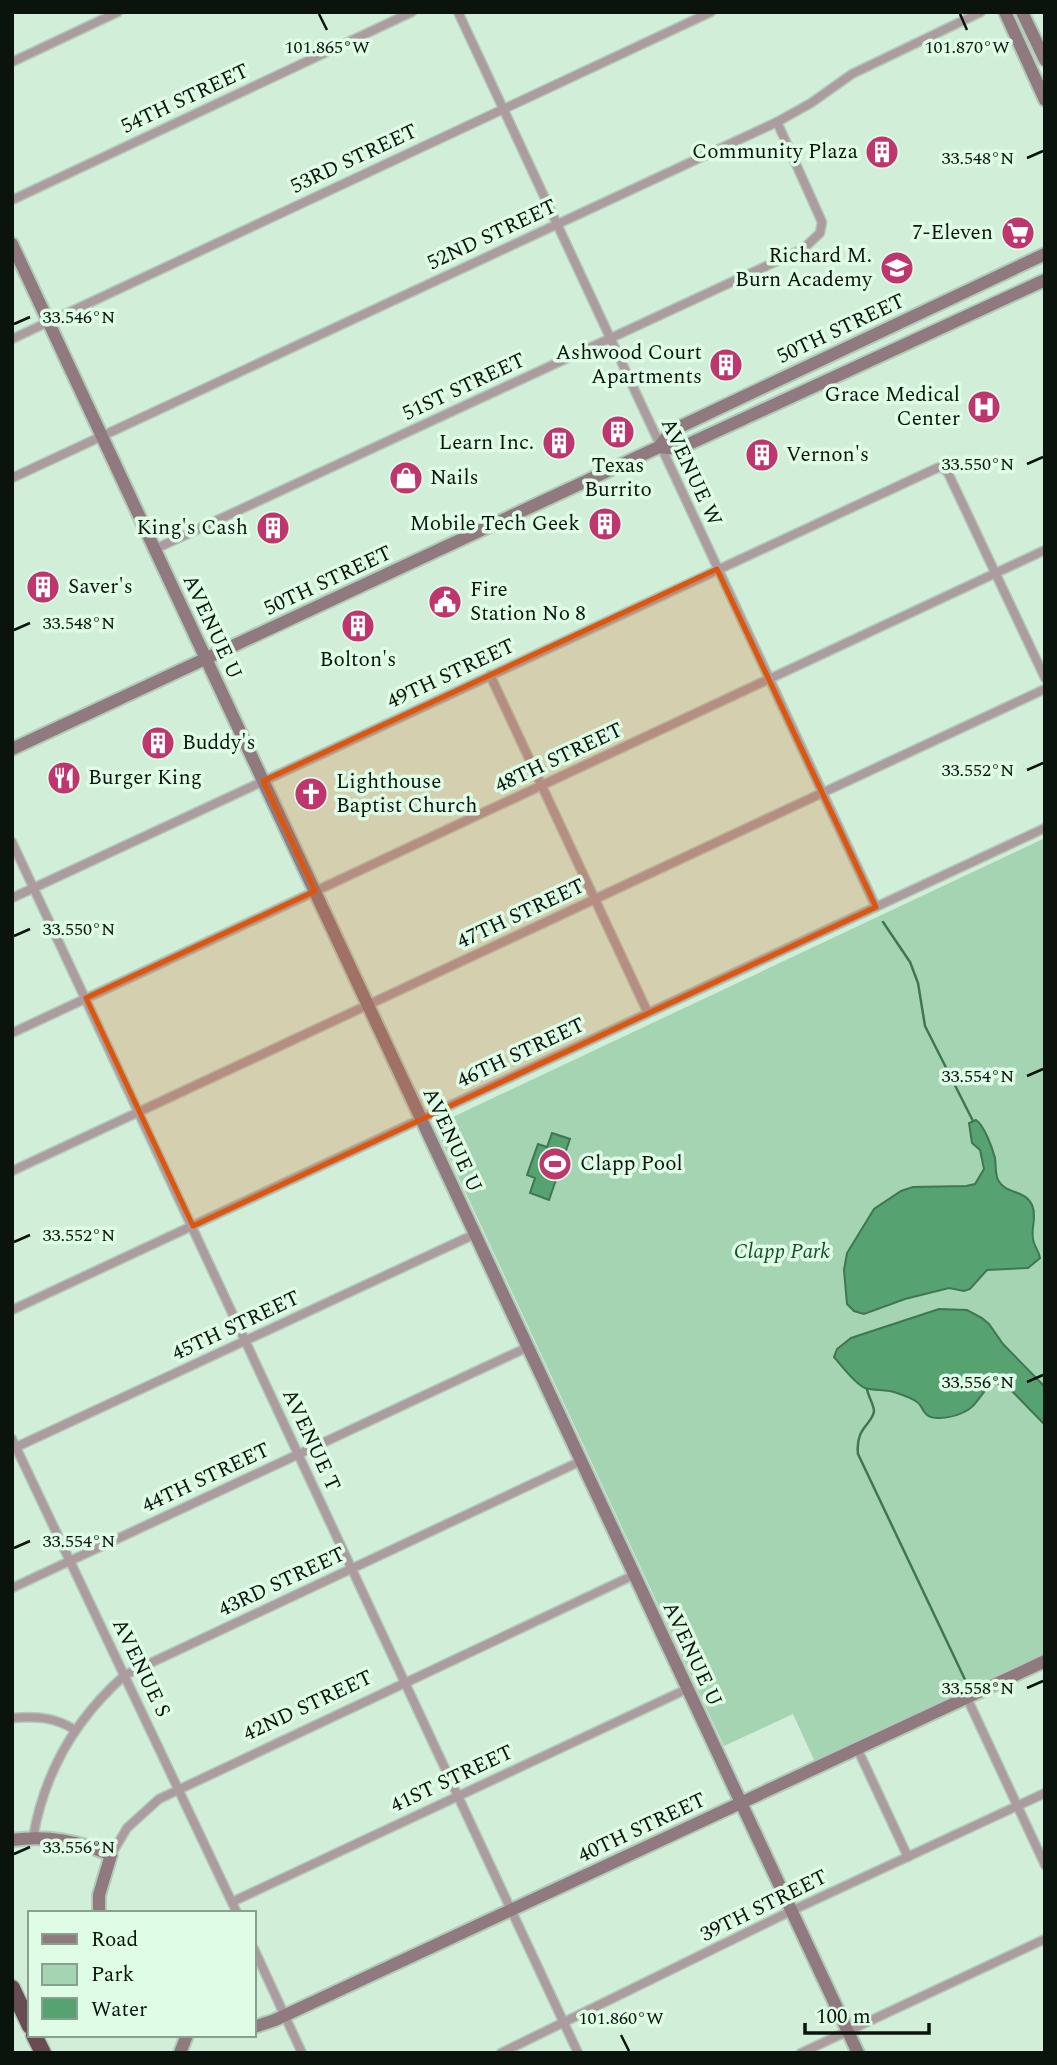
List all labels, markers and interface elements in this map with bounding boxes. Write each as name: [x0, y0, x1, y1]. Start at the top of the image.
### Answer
text: 101.865°W: [284, 34, 370, 61]
text: 101.870°W: [924, 34, 1010, 61]
street label: 54TH STREET: [116, 55, 254, 143]
street label: 53RD STREET: [285, 116, 423, 202]
building icon: Community Plaza: [863, 133, 901, 171]
place label: Community Plaza: [692, 136, 859, 168]
text: 33.548°N: [942, 145, 1014, 172]
street label: 52ND STREET: [422, 191, 562, 279]
supermarket icon: 7-Eleven: [999, 214, 1037, 252]
place label: 7-Eleven: [912, 217, 993, 249]
place label: Richard M. Burn Academy: [735, 240, 873, 296]
school or university icon: Richard M. Burn Academy: [878, 249, 916, 287]
street label: 50TH STREET: [772, 285, 910, 373]
text: 33.546°N: [43, 304, 115, 331]
place label: Ashwood Court Apartments: [556, 337, 702, 393]
street label: 51ST STREET: [397, 345, 531, 429]
building icon: Ashwood Court Apartments: [707, 346, 745, 384]
place label: Grace Medical Center: [825, 379, 960, 435]
hospital icon: Grace Medical Center: [965, 388, 1003, 426]
building icon: Texas Burrito: [599, 413, 637, 451]
street label: AVENUE W: [652, 413, 730, 532]
building icon: Learn Inc.: [540, 424, 578, 462]
place label: Learn Inc.: [439, 427, 534, 459]
building icon: Vernon's: [743, 436, 781, 474]
place label: Vernon's: [786, 439, 869, 471]
place label: Texas Burrito: [584, 450, 652, 506]
text: 33.550°N: [942, 451, 1014, 478]
shop icon: Nails: [387, 459, 425, 497]
place label: Nails: [430, 462, 479, 494]
building icon: Mobile Tech Geek: [586, 505, 624, 543]
place label: Mobile Tech Geek: [410, 508, 580, 540]
building icon: King's Cash: [254, 509, 292, 547]
place label: King's Cash: [137, 512, 248, 544]
street label: 50TH STREET: [259, 537, 397, 625]
building icon: Saver's: [24, 568, 62, 606]
street label: AVENUE U: [174, 569, 250, 685]
place label: Saver's: [68, 571, 133, 603]
place label: Fire Station No 8: [470, 574, 586, 630]
public building icon: Fire Station No 8: [426, 583, 464, 621]
building icon: Bolton's: [339, 607, 377, 645]
text: 33.548°N: [43, 610, 115, 637]
street label: 49TH STREET: [382, 630, 520, 718]
place label: Bolton's: [320, 644, 396, 676]
street label: 48TH STREET: [490, 714, 628, 802]
building icon: Buddy's: [139, 724, 177, 762]
place label: Buddy's: [182, 727, 255, 759]
text: 33.552°N: [942, 757, 1014, 784]
restaurant icon: Burger King: [45, 759, 83, 797]
place label: Burger King: [88, 762, 202, 794]
place label: Lighthouse Baptist Church: [336, 766, 477, 822]
church icon: Lighthouse Baptist Church: [292, 775, 330, 813]
street label: 47TH STREET: [452, 870, 590, 958]
text: 33.550°N: [43, 916, 115, 943]
street label: 46TH STREET: [452, 1009, 590, 1097]
text: 33.554°N: [942, 1063, 1014, 1090]
street label: AVENUE U: [414, 1082, 490, 1198]
sports icon: Clapp Pool: [536, 1145, 574, 1183]
place label: Clapp Pool: [580, 1148, 683, 1180]
text: 33.552°N: [43, 1222, 115, 1249]
park label: Clapp Park: [734, 1236, 830, 1268]
street label: 45TH STREET: [167, 1282, 305, 1370]
text: 33.556°N: [942, 1369, 1014, 1396]
street label: AVENUE T: [273, 1384, 349, 1496]
street label: 44TH STREET: [137, 1434, 275, 1522]
text: 33.554°N: [43, 1528, 115, 1555]
street label: 43RD STREET: [213, 1539, 351, 1625]
street label: AVENUE U: [654, 1596, 730, 1712]
street label: AVENUE S: [103, 1613, 179, 1723]
street label: 42ND STREET: [238, 1662, 378, 1750]
text: 33.558°N: [942, 1675, 1014, 1702]
street label: 41ST STREET: [385, 1737, 519, 1821]
street label: 40TH STREET: [573, 1784, 711, 1872]
text: 33.556°N: [43, 1834, 115, 1861]
street label: 39TH STREET: [695, 1861, 833, 1951]
legend: [28, 1911, 256, 2037]
text: Road: [91, 1924, 138, 1956]
text: Park: [91, 1959, 135, 1991]
scale bar: [805, 1992, 929, 2036]
text: Water: [91, 1994, 147, 2026]
text: 100 m: [816, 2001, 871, 2033]
text: 101.860°W: [578, 2005, 664, 2032]

